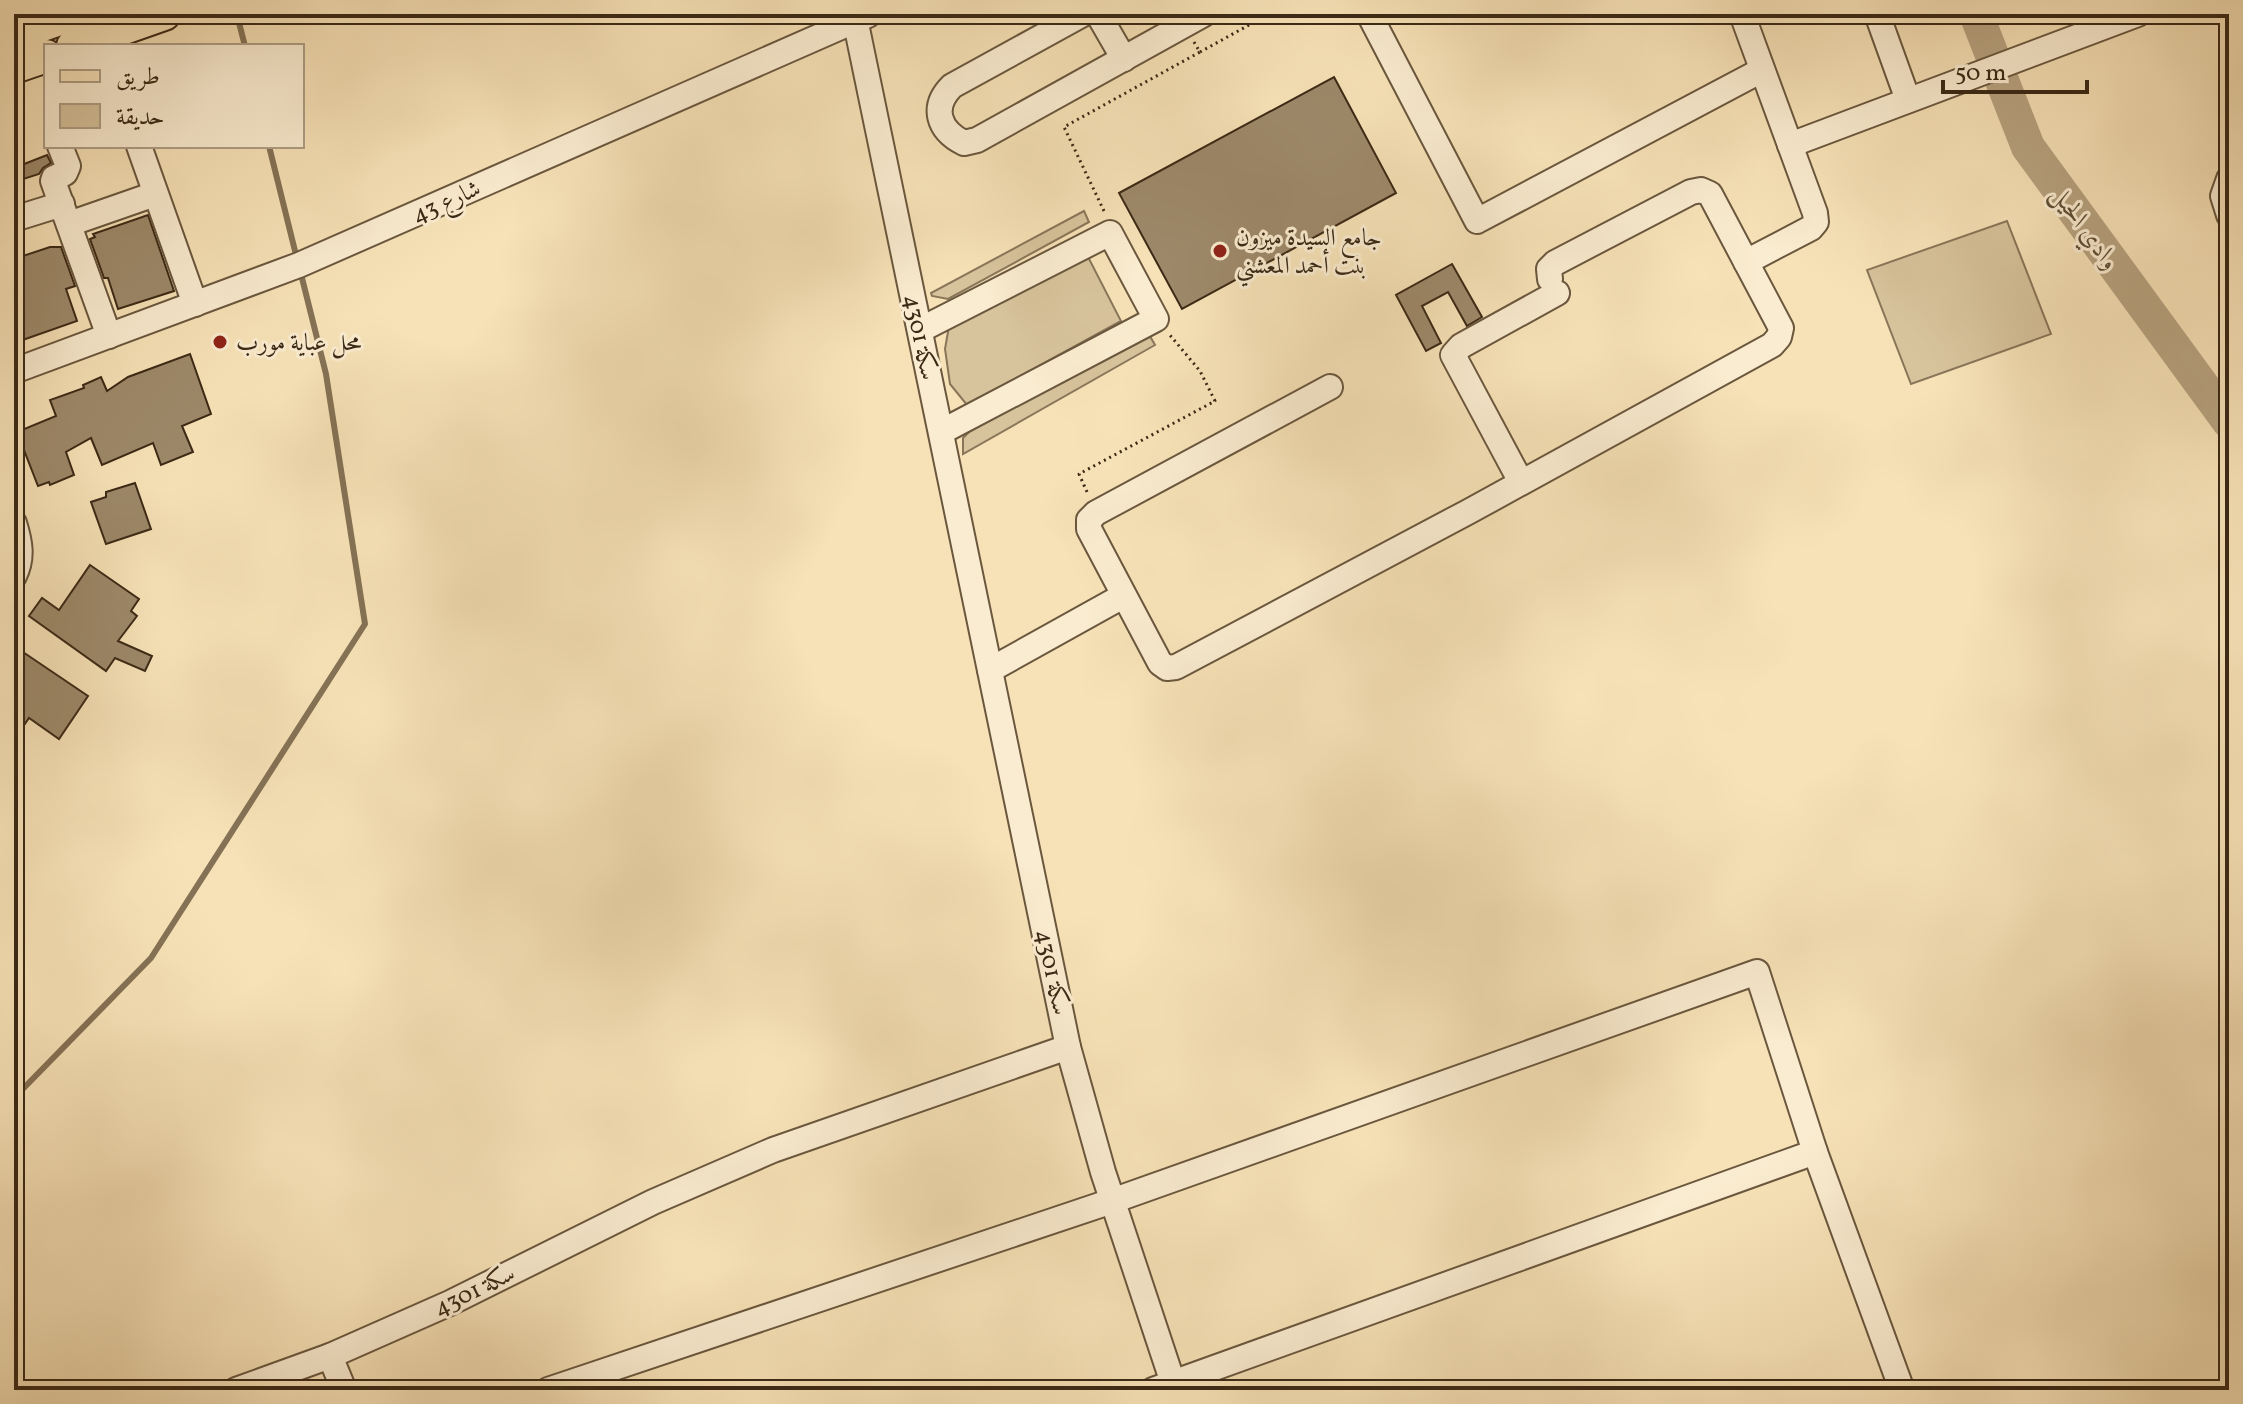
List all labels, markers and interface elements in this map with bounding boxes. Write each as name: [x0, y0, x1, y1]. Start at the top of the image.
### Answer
legend: [44, 44, 304, 148]
scale bar: [1943, 44, 2087, 94]
text: 50 m: [1955, 57, 2007, 91]
text: طريق: [116, 61, 160, 95]
text: حديقة: [116, 101, 165, 135]
street label: شارع 43: [407, 173, 487, 234]
water label: وادي الحيل: [2040, 178, 2128, 279]
place label: جامع السيدة ميزون بنت أحمد المعشني: [1236, 222, 1382, 287]
marker: جامع السيدة ميزون بنت أحمد المعشني: [1211, 242, 1229, 260]
street label: سكة 4301: [893, 292, 945, 383]
place label: محل عباية مورب: [236, 327, 362, 361]
marker: محل عباية مورب: [211, 333, 229, 351]
street label: سكة 4301: [1025, 927, 1077, 1018]
street label: سكة 4301: [429, 1258, 521, 1326]

